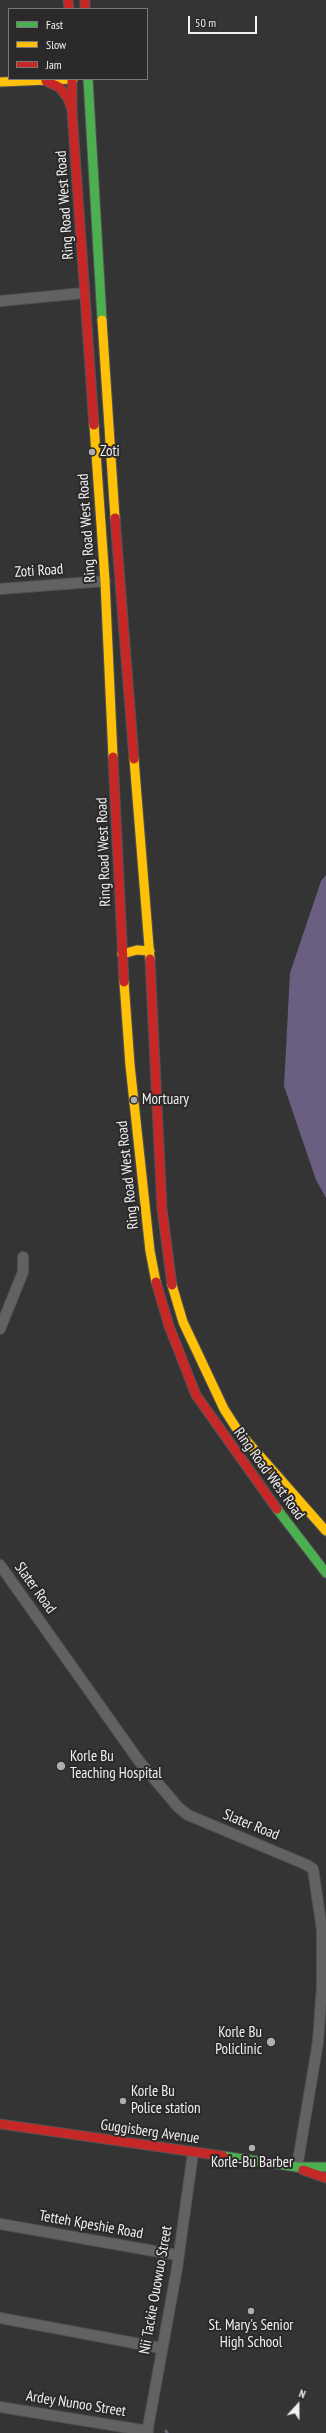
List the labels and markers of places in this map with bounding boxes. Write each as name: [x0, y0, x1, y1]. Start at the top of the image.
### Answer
place label: Zoti: [100, 443, 120, 461]
marker: Zoti: [87, 447, 97, 457]
place label: Mortuary: [142, 1091, 189, 1109]
marker: Mortuary: [129, 1095, 139, 1105]
place label: Korle Bu Teaching Hospital: [70, 1748, 162, 1783]
marker: Korle Bu Teaching Hospital: [55, 1760, 67, 1772]
place label: Korle Bu Policlinic: [215, 2024, 262, 2059]
marker: Korle Bu Policlinic: [265, 2036, 277, 2048]
place label: Korle Bu Police station: [131, 2083, 201, 2118]
marker: Korle Bu Police station: [118, 2096, 128, 2106]
marker: Korle-Bu Barber: [247, 2143, 257, 2153]
place label: Korle-Bu Barber: [211, 2154, 293, 2172]
marker: St. Mary's Senior High School: [246, 2306, 256, 2316]
place label: St. Mary's Senior High School: [209, 2317, 293, 2352]

